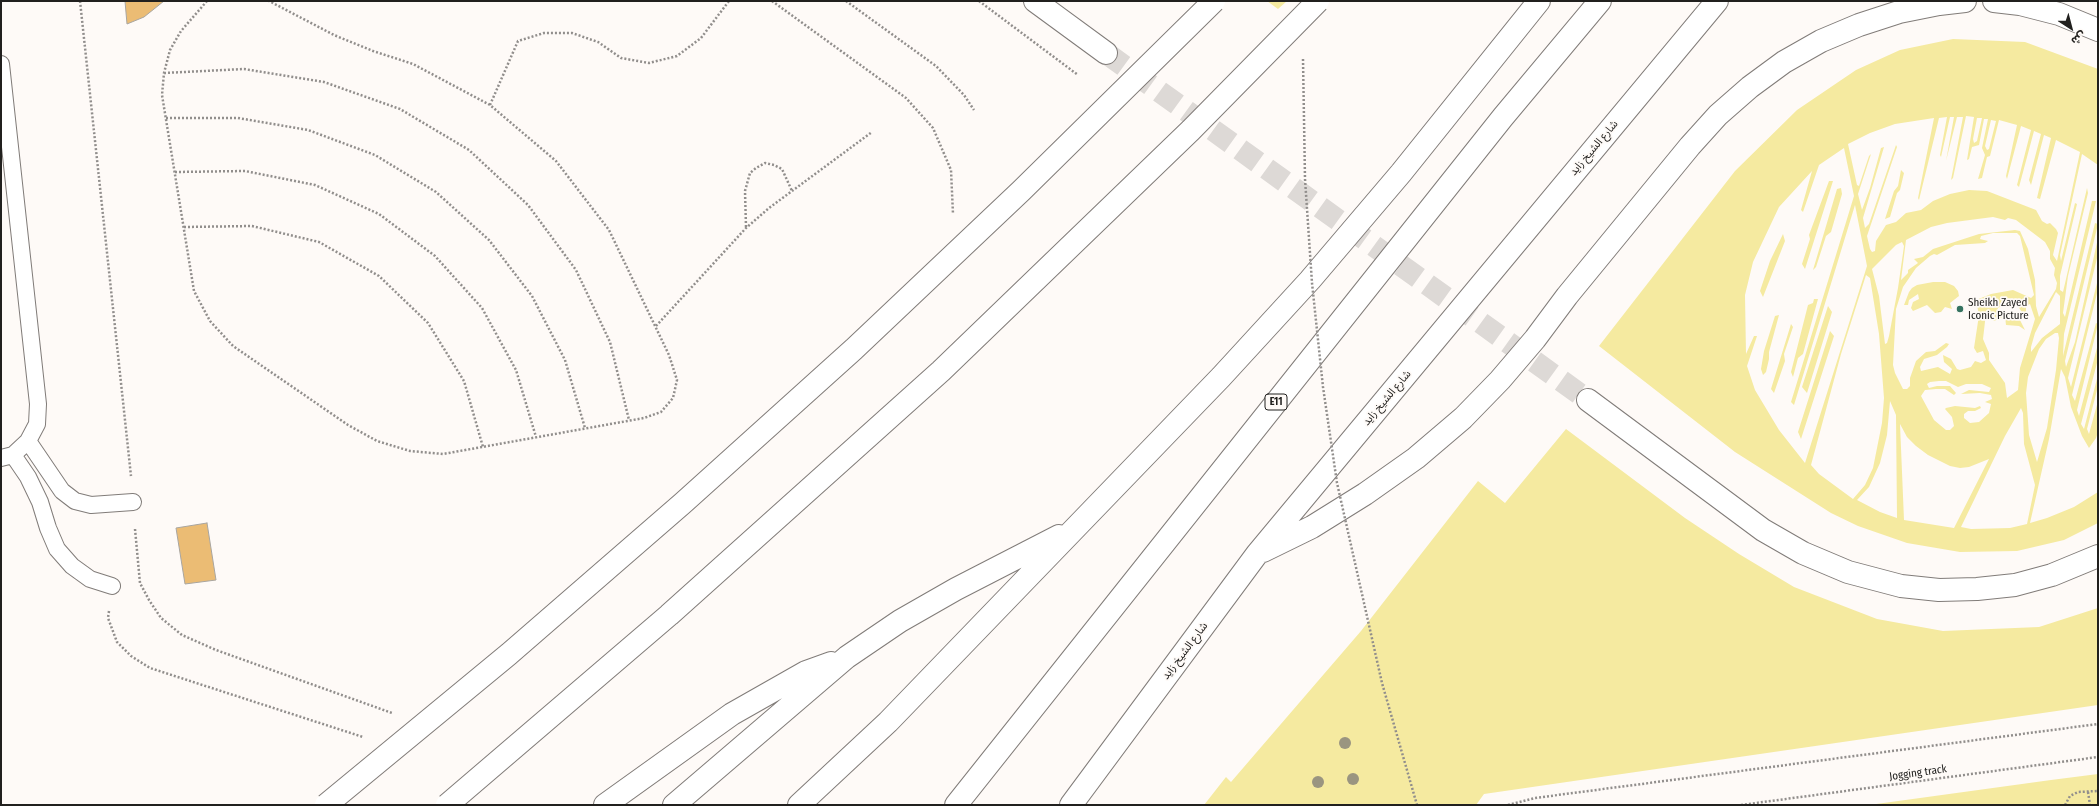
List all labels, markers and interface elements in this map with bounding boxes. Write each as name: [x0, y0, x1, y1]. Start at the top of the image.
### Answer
north arrow: [2051, 8, 2091, 48]
text: ش: [2068, 28, 2088, 48]
street label: شارع الشيخ زايد: [1567, 118, 1621, 178]
place label: Sheikh Zayed Iconic Picture: [1968, 296, 2029, 322]
marker: Sheikh Zayed Iconic Picture: [1955, 304, 1965, 314]
street label: شارع الشيخ زايد: [1360, 368, 1414, 428]
road number: E11: [1265, 394, 1287, 410]
street label: شارع الشيخ زايد: [1159, 620, 1211, 682]
street label: Jogging track: [1888, 762, 1948, 784]

